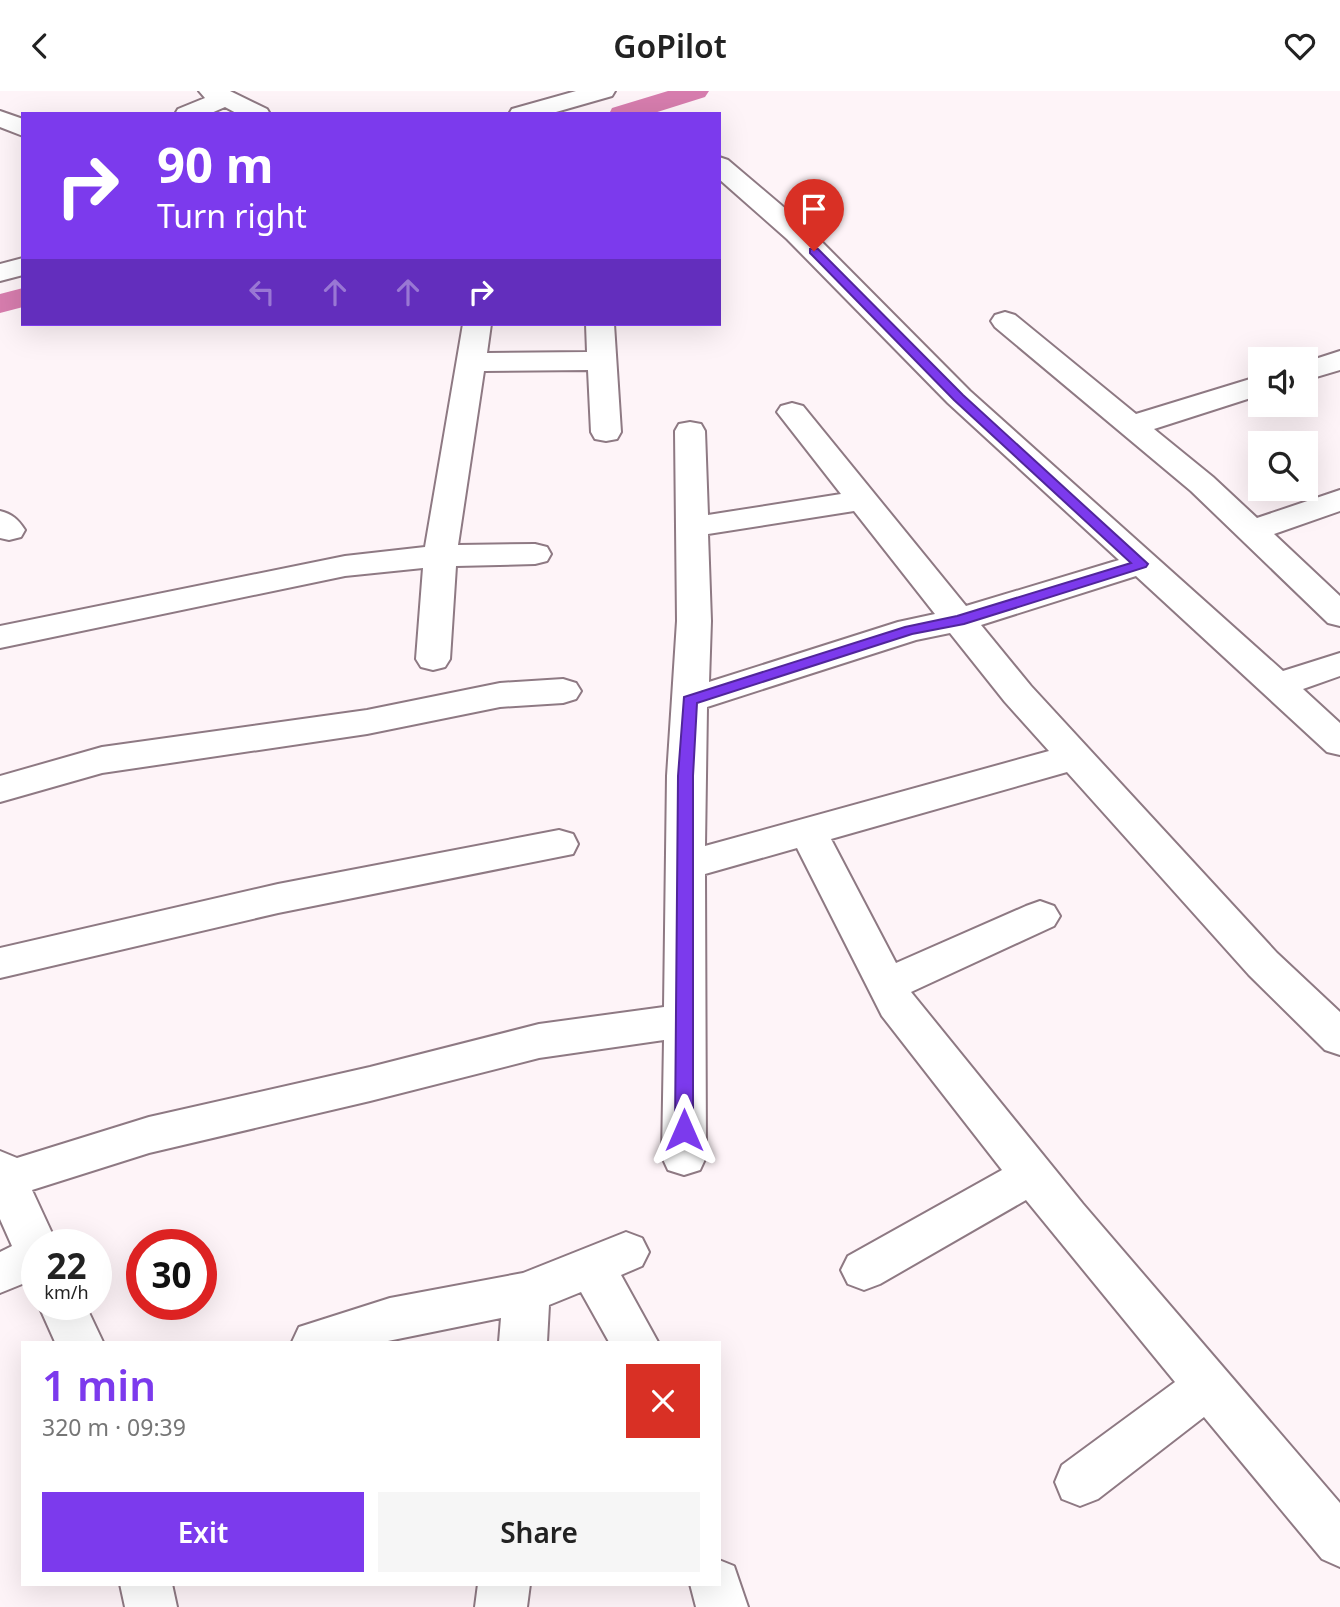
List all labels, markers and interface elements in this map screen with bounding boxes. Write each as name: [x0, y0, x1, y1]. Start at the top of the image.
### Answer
text: GoPilot: [613, 24, 727, 67]
icon: back: [21, 27, 59, 65]
icon: heart: [1281, 27, 1319, 65]
text: 90 m: [157, 131, 274, 197]
icon: right: [42, 140, 133, 231]
pin: [784, 179, 844, 251]
icon: arrive: [795, 190, 833, 228]
text: Turn right: [157, 194, 307, 237]
icon: left: [243, 273, 281, 311]
icon: ahead: [316, 273, 354, 311]
icon: ahead: [389, 273, 427, 311]
icon: right: [462, 273, 500, 311]
map controls: [1248, 347, 1318, 501]
button: sound: [1248, 347, 1318, 417]
button: search: [1248, 431, 1318, 501]
position arrow: [647, 1093, 721, 1167]
speed limit sign: 30: [126, 1229, 217, 1320]
text: 22: [46, 1242, 87, 1289]
text: km/h: [44, 1280, 89, 1304]
text: 1 min: [42, 1356, 156, 1413]
button: close: [626, 1364, 700, 1438]
text: 320 m · 09:39: [42, 1411, 186, 1443]
button: Exit: [42, 1492, 364, 1572]
button: Share: [378, 1492, 700, 1572]

